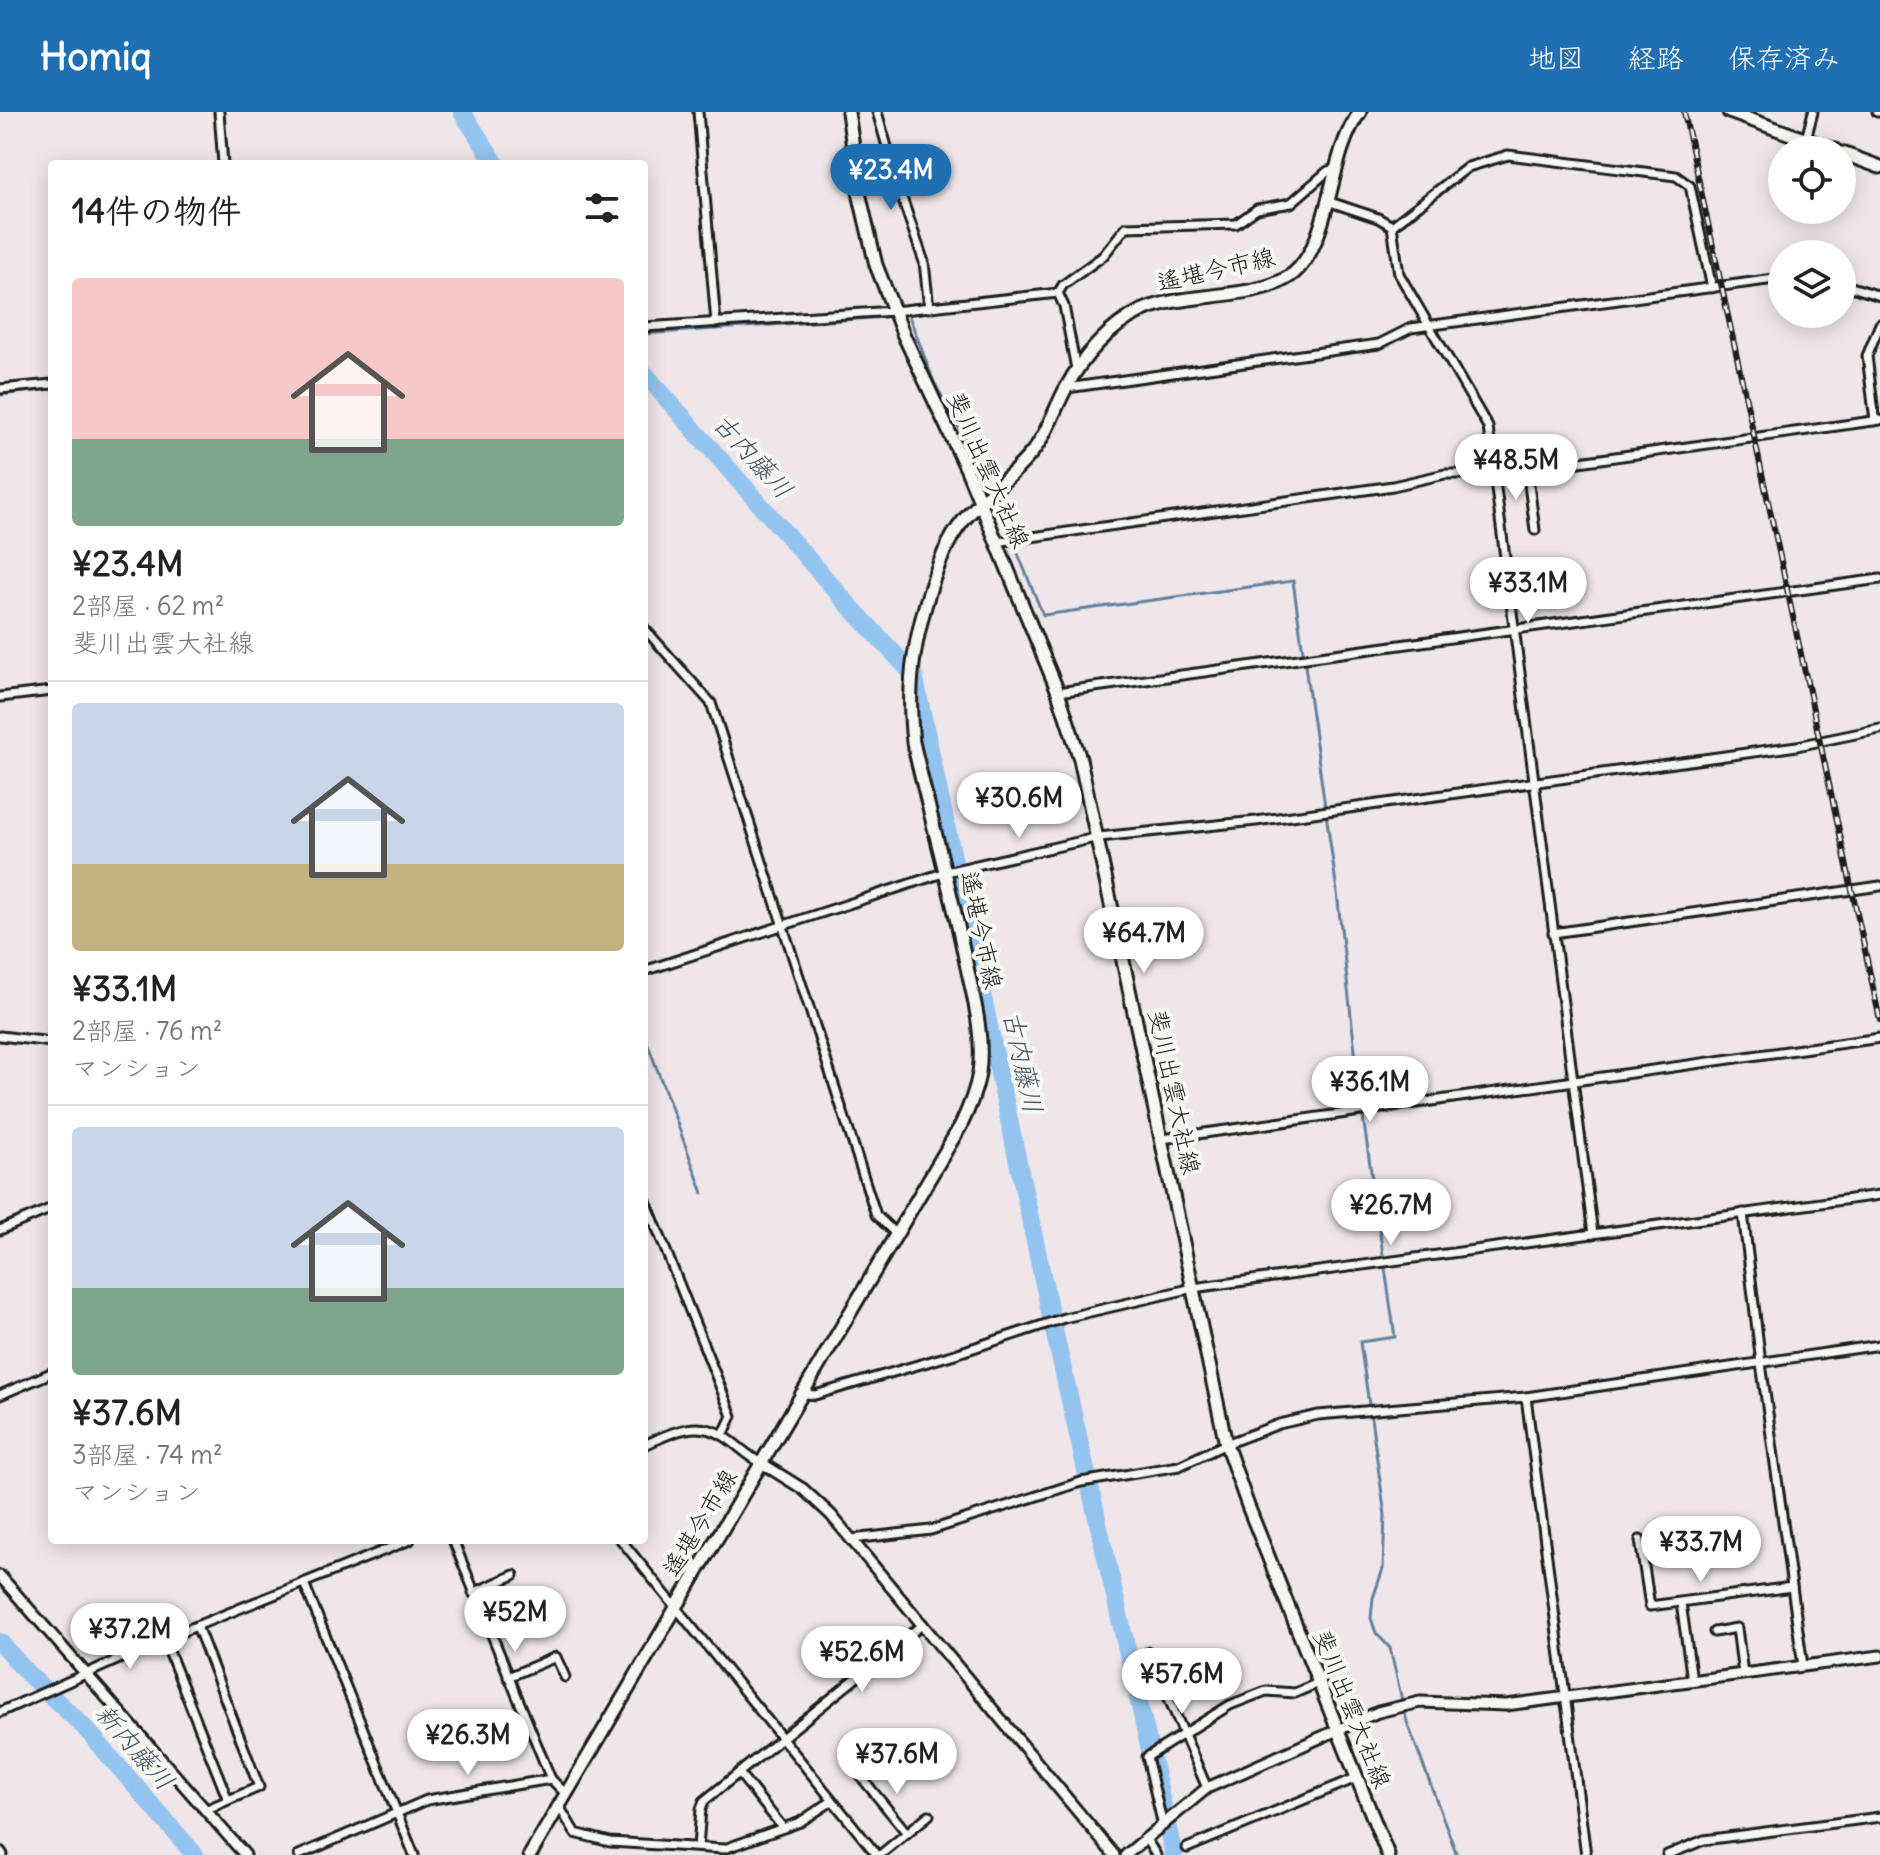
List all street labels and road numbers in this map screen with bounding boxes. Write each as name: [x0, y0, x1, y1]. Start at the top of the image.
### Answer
street label: 遙堪今市線: [1154, 241, 1278, 297]
street label: 斐川出雲大社線: [941, 387, 1037, 552]
street label: 遙堪今市線: [955, 868, 1009, 992]
street label: 斐川出雲大社線: [1143, 1007, 1207, 1177]
street label: 遙堪今市線: [655, 1463, 743, 1582]
street label: 斐川出雲大社線: [1308, 1625, 1398, 1792]

